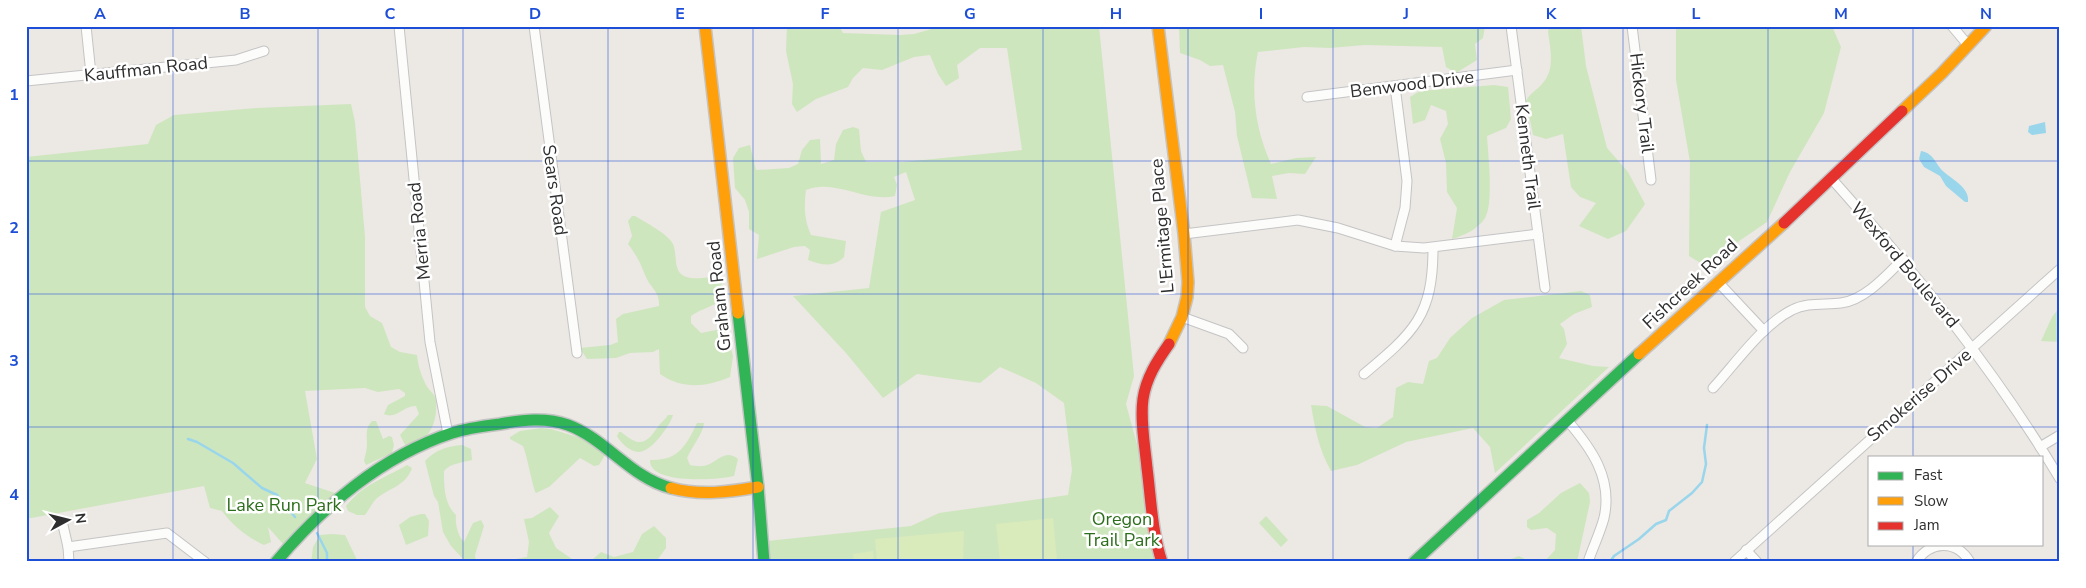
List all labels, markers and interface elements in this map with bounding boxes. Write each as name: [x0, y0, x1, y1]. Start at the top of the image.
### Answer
text: A: [94, 3, 106, 25]
text: B: [239, 3, 251, 25]
text: C: [385, 3, 396, 25]
text: D: [529, 3, 541, 25]
text: E: [675, 3, 685, 25]
text: F: [821, 3, 830, 25]
text: G: [964, 3, 976, 25]
text: H: [1110, 3, 1122, 25]
text: I: [1259, 3, 1263, 25]
text: J: [1402, 3, 1409, 25]
text: K: [1546, 3, 1558, 25]
text: L: [1692, 3, 1701, 25]
text: M: [1834, 3, 1848, 25]
text: N: [1980, 3, 1992, 25]
street label: Kauffman Road: [83, 51, 209, 87]
street label: Hickory Trail: [1624, 52, 1660, 155]
street label: Benwood Drive: [1349, 64, 1475, 104]
text: 1: [9, 84, 19, 106]
street label: Kenneth Trail: [1510, 103, 1546, 212]
street label: Sears Road: [537, 143, 573, 237]
street label: L'Ermitage Place: [1144, 158, 1180, 294]
street label: Merria Road: [402, 181, 436, 281]
street label: Wexford Boulevard: [1845, 197, 1965, 333]
text: 2: [9, 217, 19, 239]
street label: Fishcreek Road: [1637, 234, 1743, 334]
street label: Graham Road: [701, 240, 737, 352]
street label: Smokerise Drive: [1862, 343, 1976, 447]
text: 3: [9, 350, 19, 372]
legend: [1868, 456, 2044, 546]
text: Fast: [1914, 465, 1943, 485]
text: 4: [9, 484, 19, 506]
text: Slow: [1914, 491, 1949, 511]
park label: Lake Run Park: [226, 493, 343, 517]
north arrow: [42, 496, 92, 546]
park label: Oregon Trail Park: [1084, 507, 1161, 552]
text: N: [70, 512, 90, 525]
text: Jam: [1913, 515, 1940, 535]

